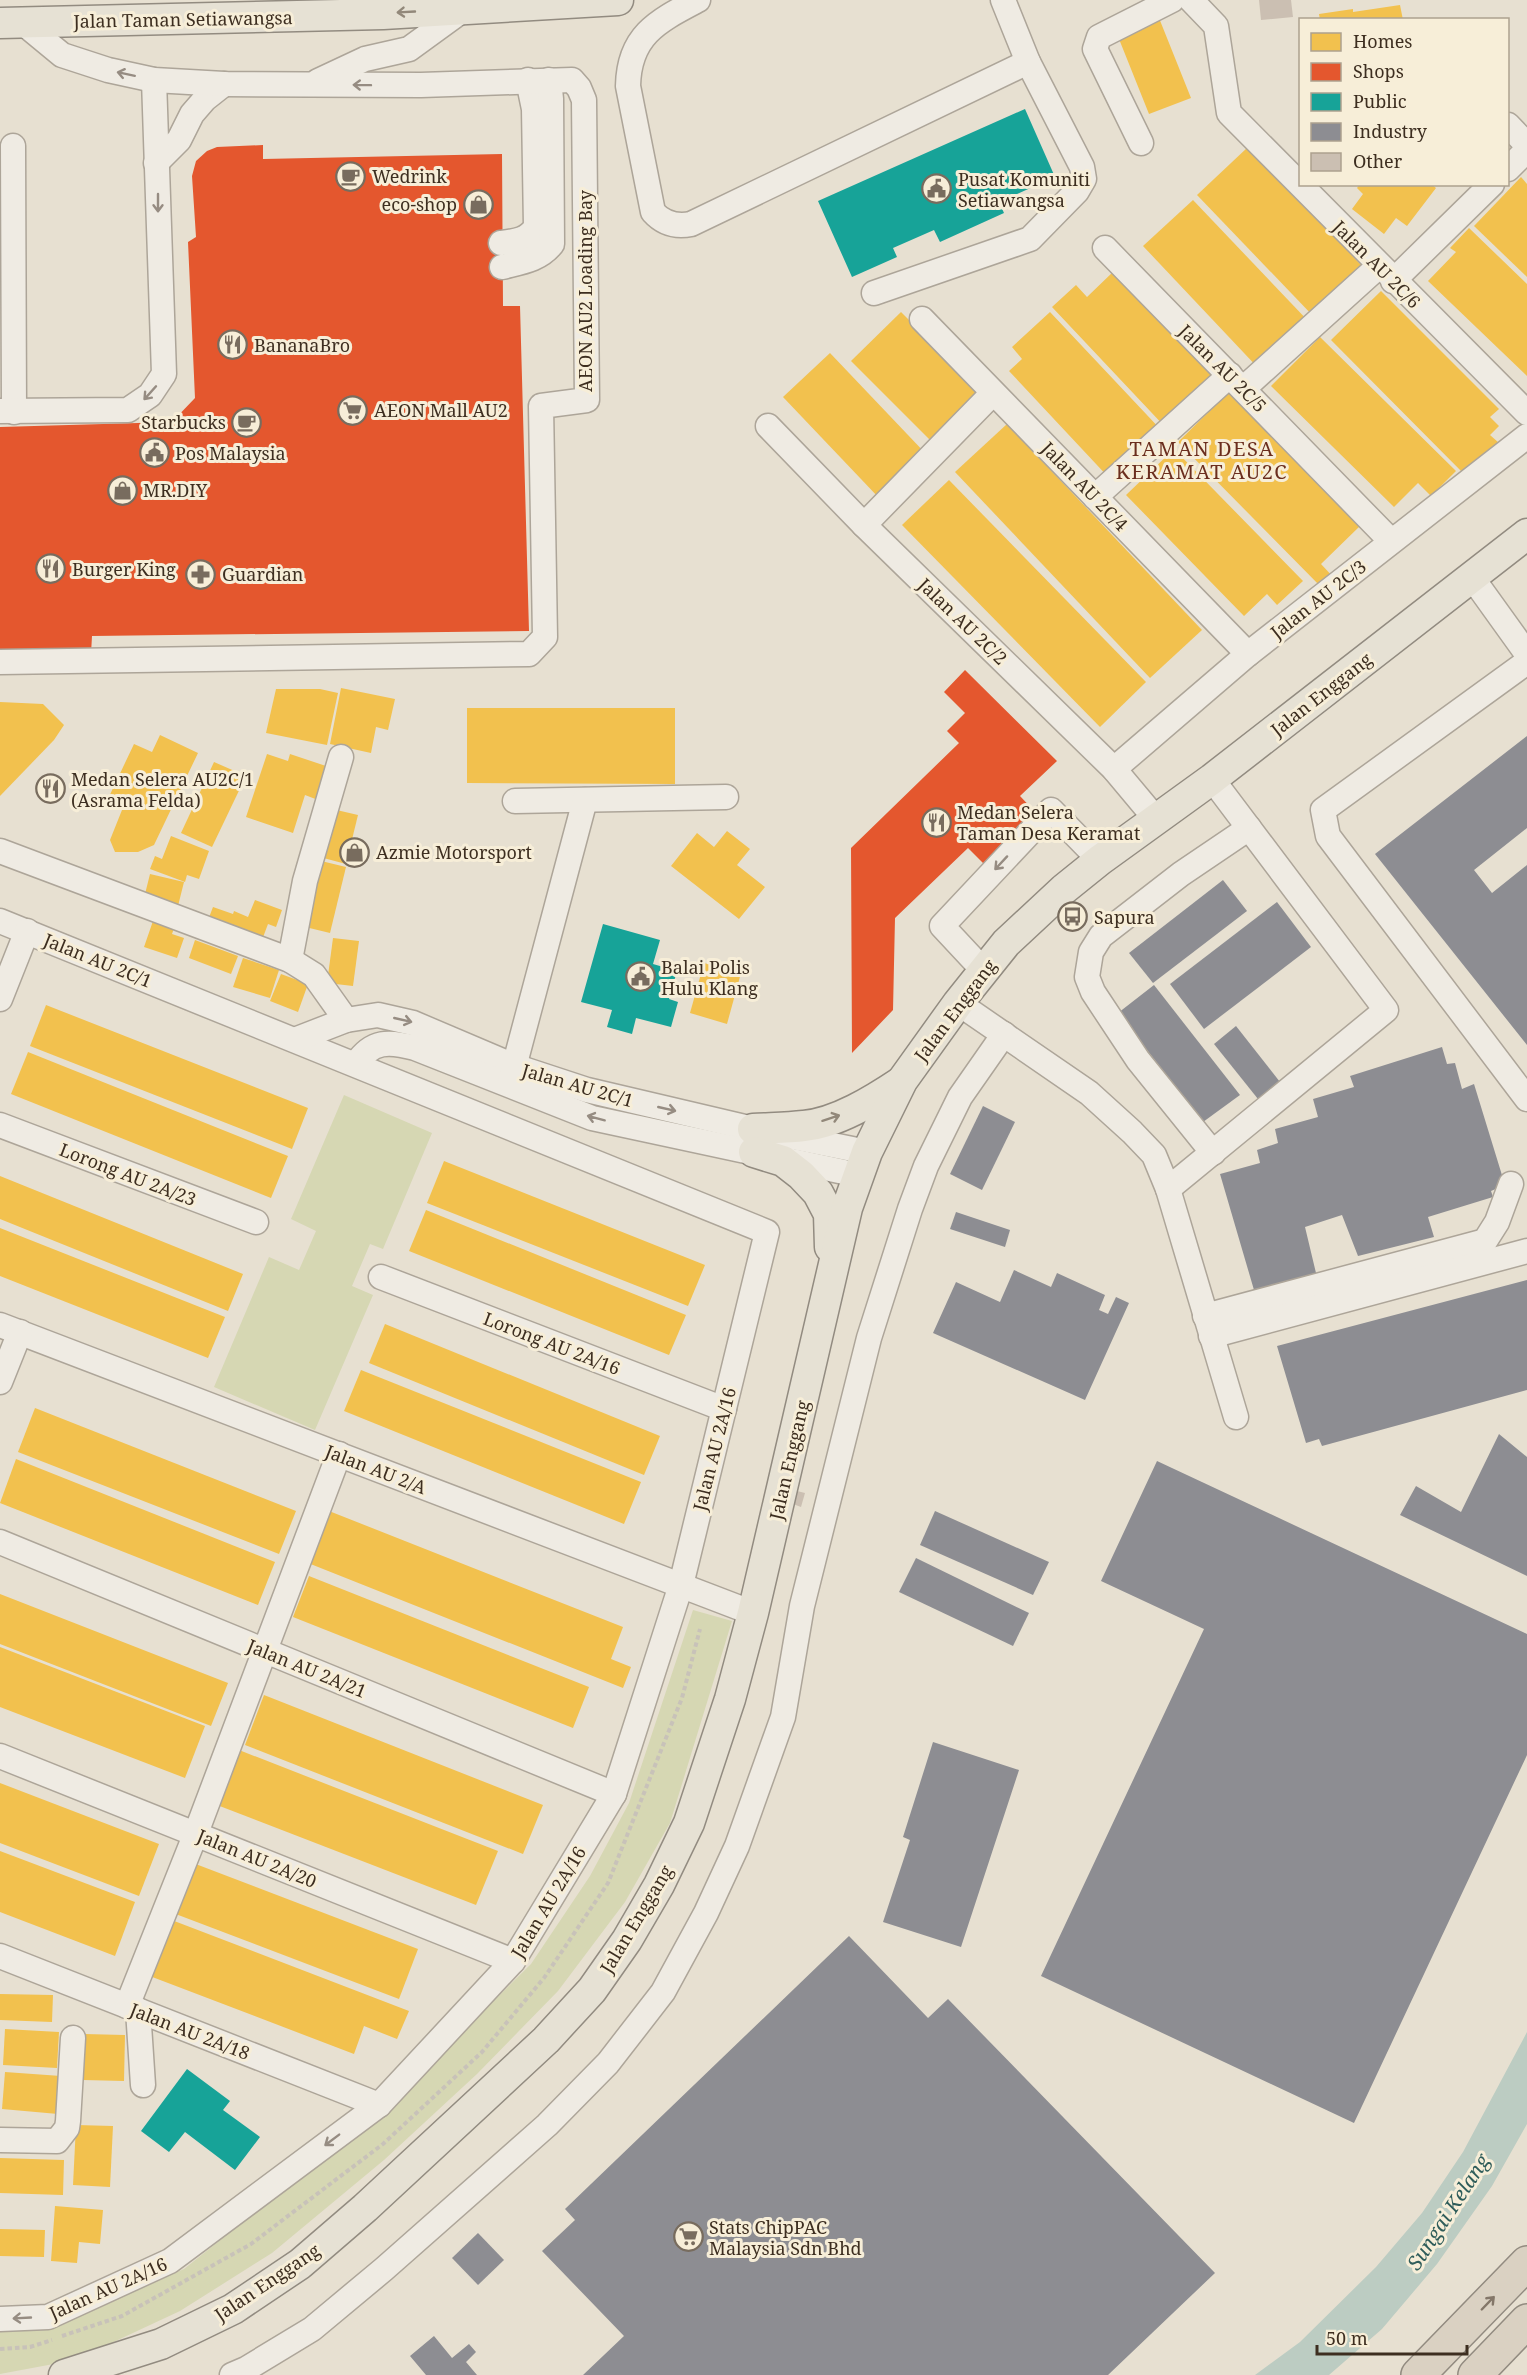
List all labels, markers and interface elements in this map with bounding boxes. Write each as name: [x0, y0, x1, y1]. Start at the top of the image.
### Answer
street label: Jalan Taman Setiawangsa: [72, 5, 293, 33]
one-way arrow: [396, 7, 416, 18]
legend: [1299, 18, 1509, 186]
text: Homes: [1353, 29, 1412, 53]
text: Shops: [1353, 59, 1404, 83]
one-way arrow: [117, 68, 136, 79]
one-way arrow: [353, 79, 373, 90]
text: Public: [1353, 89, 1407, 113]
text: Industry: [1353, 119, 1428, 143]
text: Other: [1353, 149, 1403, 173]
cafe icon: Wedrink: [335, 160, 367, 192]
place label: Wedrink: [372, 164, 447, 188]
place label: Pusat Komuniti Setiawangsa: [958, 167, 1090, 212]
public building icon: Pusat Komuniti Setiawangsa: [921, 173, 953, 205]
shop icon: eco-shop: [462, 188, 494, 220]
street label: AEON AU2 Loading Bay: [573, 189, 597, 392]
one-way arrow: [152, 192, 164, 212]
place label: eco-shop: [382, 192, 457, 216]
street label: Jalan AU 2C/6: [1327, 214, 1426, 313]
street label: Jalan AU 2C/5: [1173, 318, 1272, 417]
restaurant icon: BananaBro: [217, 329, 249, 361]
place label: BananaBro: [254, 333, 350, 357]
one-way arrow: [143, 384, 157, 400]
supermarket icon: AEON Mall AU2: [337, 394, 369, 426]
place label: AEON Mall AU2: [374, 398, 508, 422]
cafe icon: Starbucks: [231, 406, 263, 438]
place label: Starbucks: [141, 410, 226, 434]
district label: TAMAN DESA KERAMAT AU2C: [1116, 435, 1288, 485]
street label: Jalan AU 2C/4: [1036, 436, 1134, 536]
public building icon: Pos Malaysia: [138, 437, 170, 469]
place label: Pos Malaysia: [175, 441, 286, 465]
shop icon: MR.DIY: [106, 474, 138, 506]
place label: MR.DIY: [143, 478, 208, 502]
restaurant icon: Burger King: [35, 553, 67, 585]
street label: Jalan AU 2C/3: [1265, 554, 1371, 644]
place label: Burger King: [72, 557, 176, 581]
pharmacy icon: Guardian: [185, 558, 217, 590]
place label: Guardian: [222, 562, 304, 586]
street label: Jalan AU 2C/2: [913, 572, 1013, 670]
street label: Jalan Enggang: [1265, 647, 1377, 742]
place label: Medan Selera AU2C/1 (Asrama Felda): [71, 767, 254, 812]
restaurant icon: Medan Selera AU2C/1 (Asrama Felda): [34, 773, 66, 805]
place label: Medan Selera Taman Desa Keramat: [957, 800, 1140, 845]
restaurant icon: Medan Selera Taman Desa Keramat: [920, 806, 952, 838]
shop icon: Azmie Motorsport: [339, 836, 371, 868]
place label: Azmie Motorsport: [376, 840, 532, 864]
one-way arrow: [994, 855, 1008, 870]
bus stop icon: Sapura: [1057, 901, 1089, 933]
place label: Sapura: [1094, 905, 1155, 929]
street label: Jalan AU 2C/1: [39, 927, 156, 993]
street label: Jalan Enggang: [908, 954, 1002, 1067]
place label: Balai Polis Hulu Klang: [661, 955, 758, 1000]
public building icon: Balai Polis Hulu Klang: [624, 961, 656, 993]
one-way arrow: [393, 1015, 412, 1027]
street label: Jalan AU 2C/1: [519, 1057, 637, 1112]
one-way arrow: [657, 1103, 676, 1115]
one-way arrow: [587, 1112, 606, 1123]
one-way arrow: [821, 1112, 840, 1123]
street label: Lorong AU 2A/23: [56, 1137, 200, 1211]
street label: Lorong AU 2A/16: [480, 1306, 624, 1380]
street label: Jalan AU 2A/16: [687, 1385, 741, 1514]
street label: Jalan Enggang: [763, 1397, 815, 1523]
street label: Jalan AU 2/A: [321, 1438, 430, 1499]
street label: Jalan AU 2A/21: [243, 1633, 370, 1703]
street label: Jalan AU 2A/20: [193, 1823, 320, 1893]
street label: Jalan AU 2A/16: [505, 1842, 591, 1963]
street label: Jalan Enggang: [594, 1860, 678, 1978]
street label: Jalan AU 2A/18: [126, 1997, 253, 2065]
one-way arrow: [325, 2134, 341, 2147]
water label: Sungai Kelang: [1400, 2148, 1496, 2275]
place label: Stats ChipPAC Malaysia Sdn Bhd: [709, 2215, 862, 2260]
supermarket icon: Stats ChipPAC Malaysia Sdn Bhd: [672, 2221, 704, 2253]
street label: Jalan Enggang: [209, 2238, 325, 2327]
street label: Jalan AU 2A/16: [44, 2251, 171, 2325]
one-way arrow: [1480, 2296, 1495, 2311]
one-way arrow: [12, 2313, 32, 2324]
scale bar: [1317, 2318, 1467, 2356]
text: 50 m: [1326, 2326, 1368, 2350]

